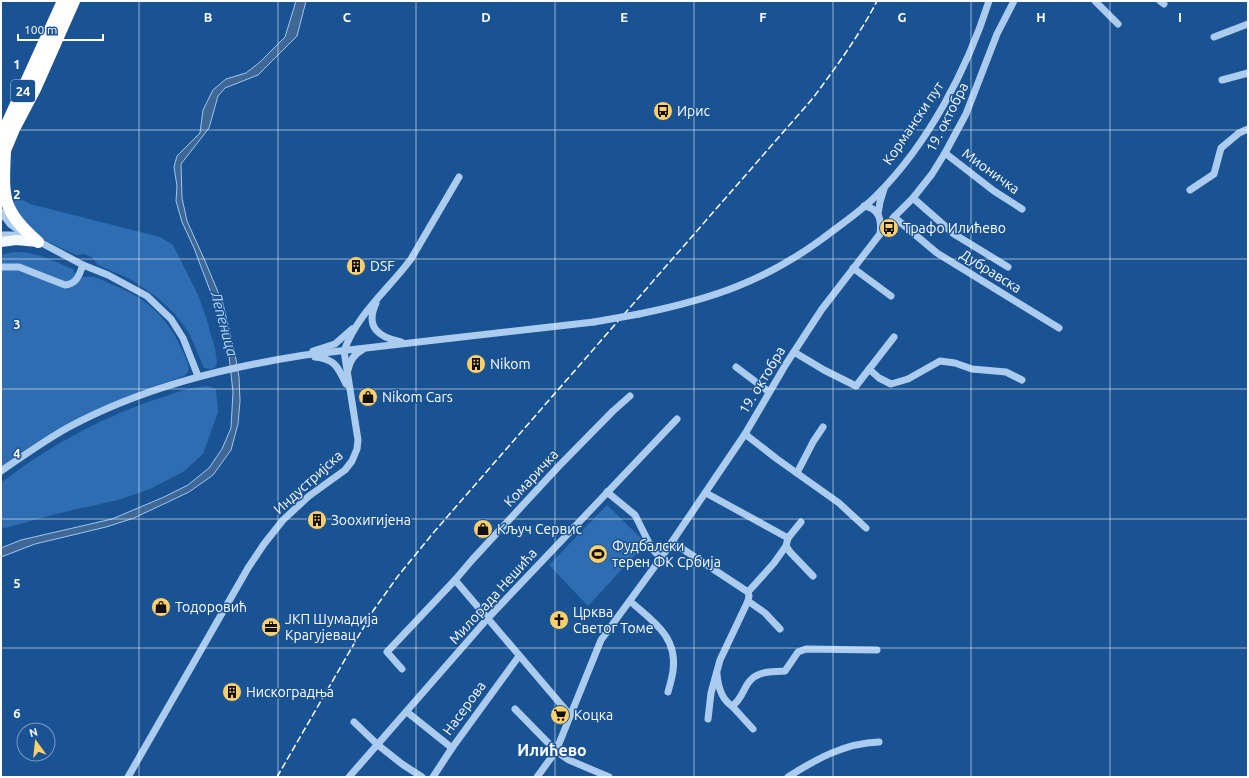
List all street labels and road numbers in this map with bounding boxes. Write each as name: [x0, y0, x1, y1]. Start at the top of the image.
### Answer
street label: Кормански пут: [879, 78, 947, 168]
road number: 24: [11, 80, 35, 102]
street label: 19. октобра: [923, 80, 971, 154]
street label: Мионичка: [959, 145, 1023, 197]
street label: Дубравска: [957, 246, 1025, 296]
street label: 19. октобра: [736, 343, 788, 417]
street label: Комаричка: [501, 446, 561, 510]
street label: Индустријска: [270, 447, 346, 517]
street label: Милорада Нешића: [446, 545, 540, 647]
street label: Насерова: [439, 678, 489, 738]

